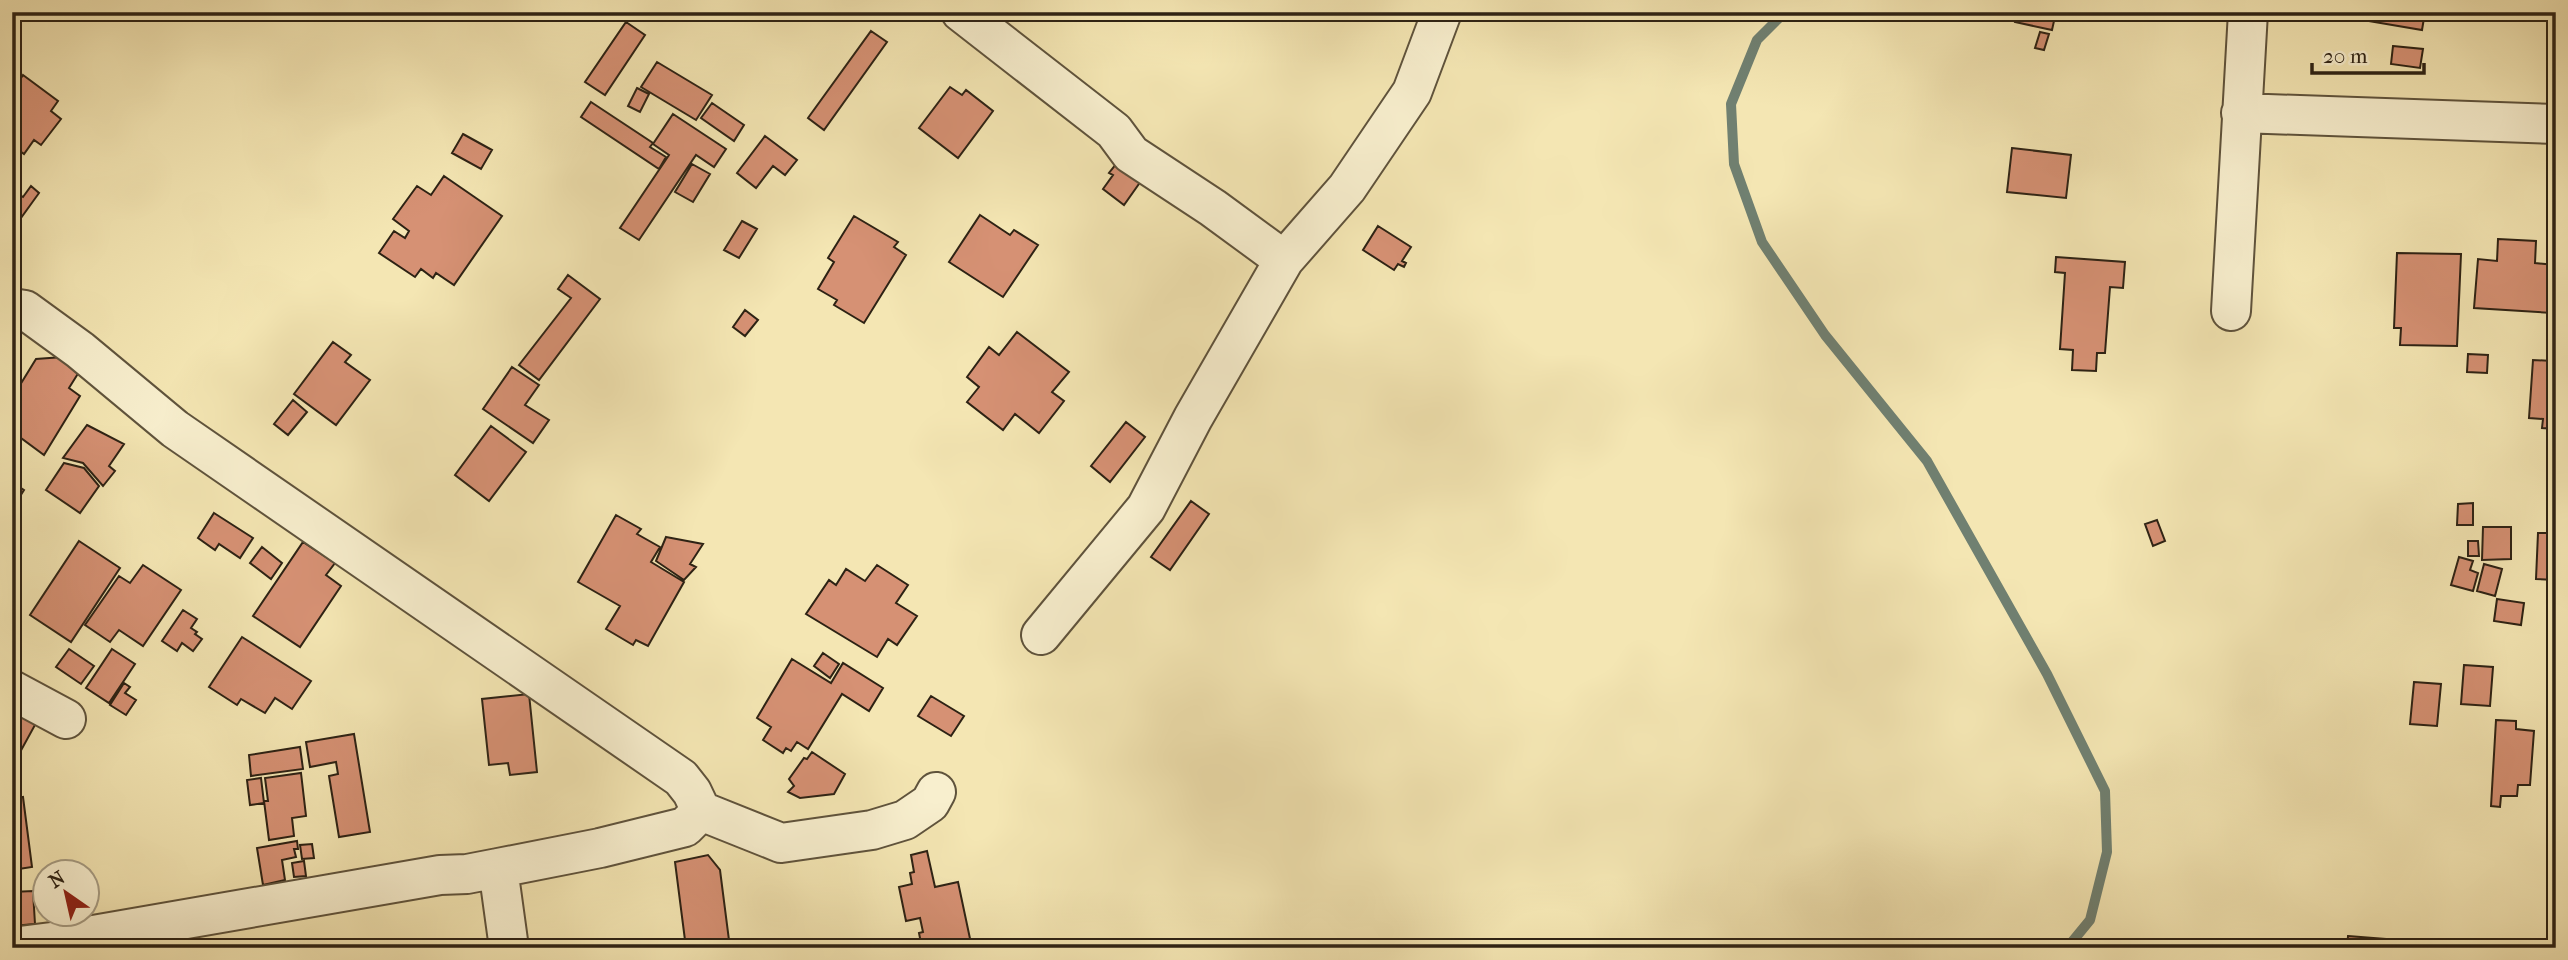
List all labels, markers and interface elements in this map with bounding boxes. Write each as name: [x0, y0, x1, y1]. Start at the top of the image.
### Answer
scale bar: [2312, 32, 2424, 76]
text: 20 m: [2323, 44, 2368, 68]
north arrow: [32, 858, 102, 928]
text: N: [45, 866, 70, 893]

